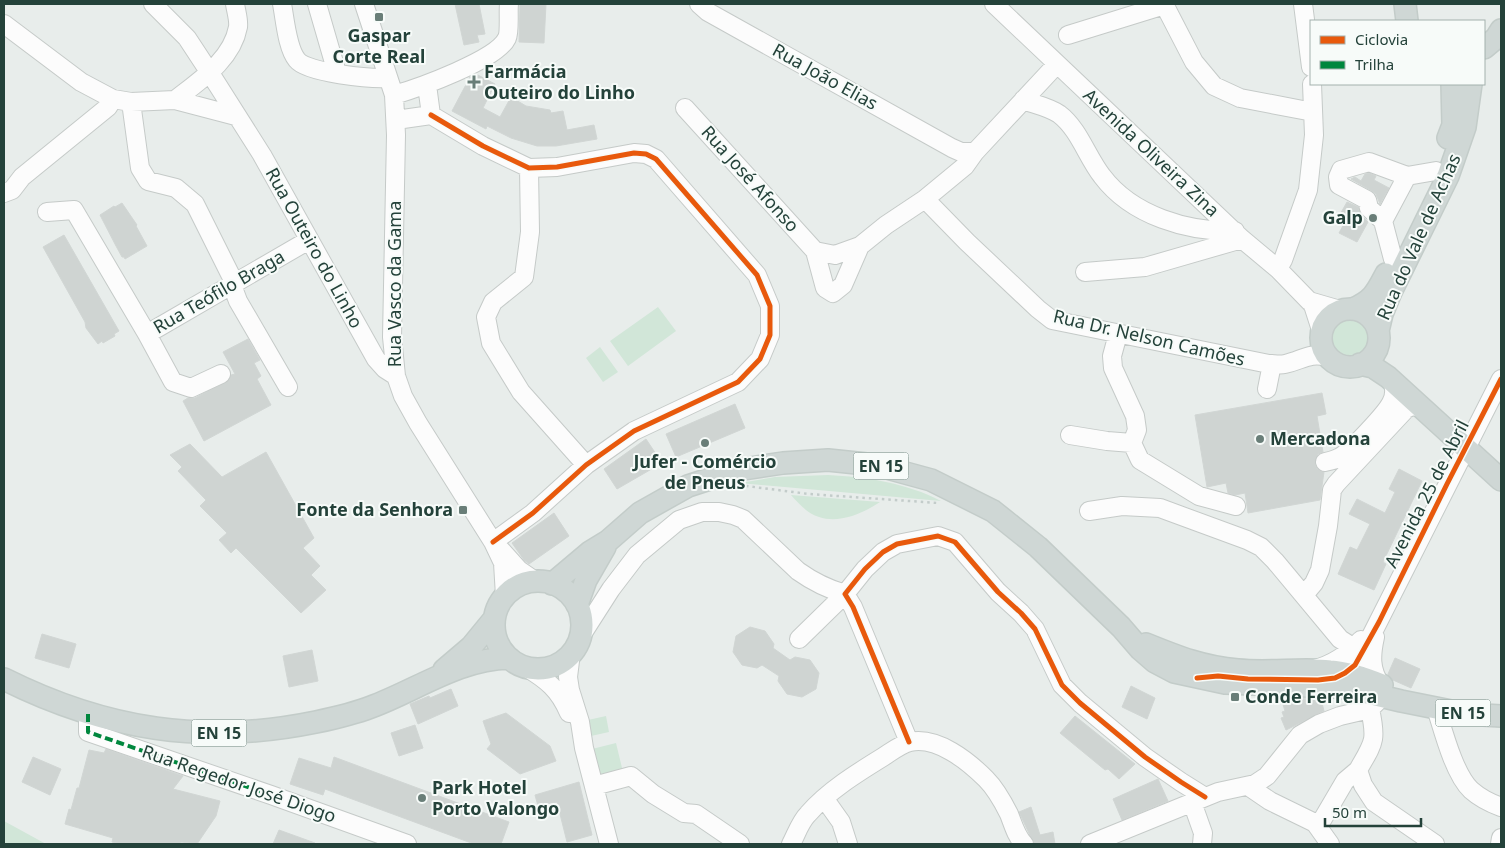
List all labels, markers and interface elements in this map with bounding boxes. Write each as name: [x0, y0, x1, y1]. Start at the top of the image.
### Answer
marker: Gaspar Corte Real: [373, 11, 385, 23]
legend: [1310, 20, 1485, 85]
place label: Gaspar Corte Real: [333, 23, 425, 68]
text: Ciclovia: [1355, 29, 1408, 49]
street label: Rua João Elias: [769, 37, 882, 115]
text: Trilha: [1355, 54, 1394, 74]
place label: Farmácia Outeiro do Linho: [484, 59, 635, 104]
marker: Farmácia Outeiro do Linho: [468, 76, 480, 88]
street label: Avenida Oliveira Zina: [1079, 83, 1225, 222]
street label: Rua José Afonso: [696, 120, 805, 237]
street label: Rua do Vale de Achas: [1371, 150, 1466, 324]
street label: Rua Outeiro do Linho: [261, 163, 369, 332]
street label: Rua Vasco da Gama: [382, 201, 406, 367]
place label: Galp: [1322, 205, 1363, 229]
marker: Galp: [1367, 212, 1379, 224]
street label: Rua Teófilo Braga: [148, 244, 289, 339]
street label: Rua Dr. Nelson Camões: [1051, 303, 1247, 371]
street label: Avenida 25 de Abril: [1378, 416, 1474, 572]
place label: Mercadona: [1270, 426, 1371, 450]
marker: Mercadona: [1254, 433, 1266, 445]
marker: Jufer - Comércio de Pneus: [699, 437, 711, 449]
place label: Jufer - Comércio de Pneus: [631, 449, 777, 494]
road number: EN 15: [854, 452, 908, 480]
place label: Fonte da Senhora: [296, 497, 453, 521]
marker: Fonte da Senhora: [457, 504, 469, 516]
place label: Conde Ferreira: [1245, 684, 1377, 708]
marker: Conde Ferreira: [1229, 691, 1241, 703]
road number: EN 15: [1436, 700, 1490, 726]
road number: EN 15: [192, 720, 246, 746]
street label: Rua Regedor José Diogo: [139, 739, 340, 828]
place label: Park Hotel Porto Valongo: [432, 775, 559, 820]
marker: Park Hotel Porto Valongo: [416, 792, 428, 804]
scale bar: [1325, 796, 1421, 828]
text: 50 m: [1332, 802, 1367, 822]

